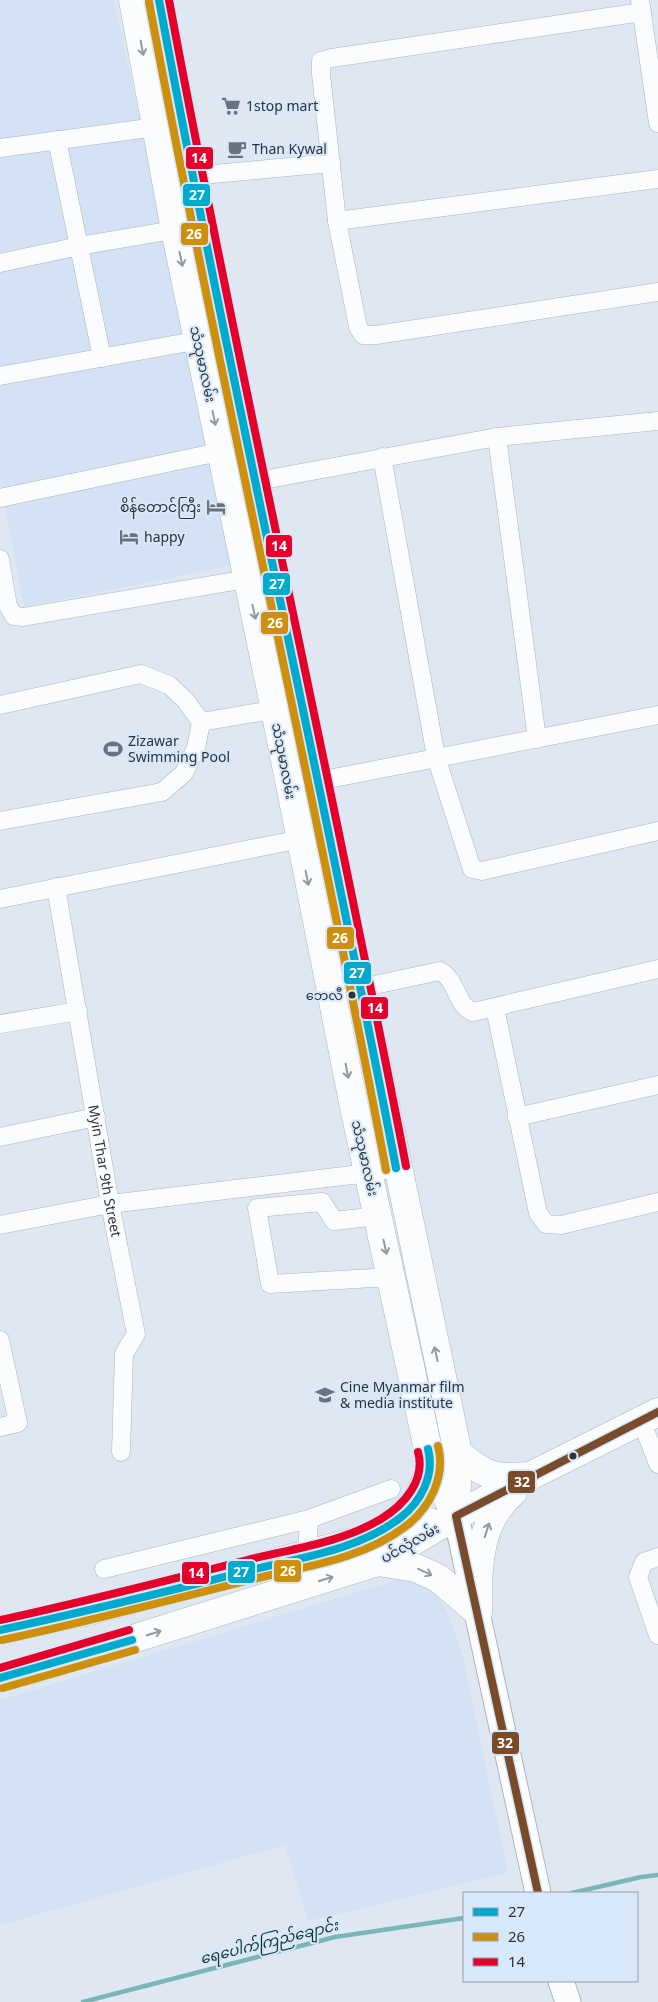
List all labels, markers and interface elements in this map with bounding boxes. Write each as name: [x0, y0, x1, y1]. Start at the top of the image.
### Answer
one-way arrow: [137, 40, 147, 56]
supermarket icon: 1stop mart: [220, 95, 242, 117]
place label: 1stop mart: [246, 96, 318, 115]
cafe icon: Than Kywal: [226, 138, 248, 160]
place label: Than Kywal: [252, 139, 327, 158]
line badge: 14: [185, 146, 214, 170]
text: 14: [191, 148, 207, 167]
line badge: 27: [182, 183, 211, 207]
text: 27: [189, 185, 205, 204]
line badge: 26: [180, 222, 209, 246]
text: 26: [186, 224, 202, 243]
one-way arrow: [177, 251, 186, 267]
street label: သံသုမာလမ်း: [183, 324, 221, 404]
one-way arrow: [210, 410, 219, 426]
hotel icon: စိန်တောင်ကြီး: [205, 496, 227, 518]
place label: စိန်တောင်ကြီး: [120, 497, 201, 519]
hotel icon: happy: [118, 526, 140, 548]
place label: happy: [144, 527, 185, 546]
line badge: 14: [265, 534, 293, 558]
text: 14: [271, 536, 287, 555]
line badge: 27: [262, 572, 291, 596]
text: 27: [269, 574, 285, 593]
one-way arrow: [250, 603, 259, 619]
line badge: 26: [260, 611, 289, 635]
text: 26: [267, 613, 283, 632]
street label: သံသုမာလမ်း: [265, 721, 301, 801]
place label: Zizawar Swimming Pool: [128, 731, 230, 766]
sports icon: Zizawar Swimming Pool: [102, 738, 124, 760]
one-way arrow: [303, 869, 313, 885]
line badge: 26: [326, 926, 355, 950]
text: 26: [332, 928, 348, 947]
line badge: 27: [343, 961, 372, 985]
text: 27: [349, 963, 365, 982]
place label: ဘေလီ: [306, 986, 343, 1004]
marker: ဘေလီ: [347, 990, 357, 1000]
line badge: 14: [360, 996, 389, 1020]
text: 14: [367, 998, 383, 1017]
one-way arrow: [342, 1063, 352, 1079]
street label: Myin Thar 9th Street: [84, 1103, 126, 1239]
street label: သံသုမာလမ်း: [345, 1118, 383, 1198]
one-way arrow: [381, 1239, 390, 1255]
one-way arrow: [431, 1347, 440, 1363]
place label: Cine Myanmar film & media institute: [340, 1377, 465, 1412]
school or university icon: Cine Myanmar film & media institute: [314, 1384, 336, 1406]
unlabelled marker: [568, 1451, 578, 1461]
line badge: 32: [507, 1470, 536, 1494]
text: 32: [514, 1472, 530, 1491]
street label: ပင်လုံလမ်း: [377, 1518, 444, 1569]
one-way arrow: [482, 1522, 492, 1538]
line badge: 26: [273, 1559, 302, 1583]
line badge: 27: [227, 1560, 256, 1584]
line badge: 14: [181, 1561, 210, 1585]
text: 26: [280, 1561, 296, 1580]
text: 27: [233, 1562, 249, 1581]
text: 14: [188, 1563, 204, 1582]
one-way arrow: [417, 1568, 432, 1577]
one-way arrow: [317, 1573, 333, 1583]
one-way arrow: [146, 1627, 162, 1637]
line badge: 32: [491, 1731, 520, 1755]
text: 32: [497, 1733, 513, 1752]
legend: [463, 1892, 638, 1982]
text: 27: [508, 1901, 525, 1921]
water label: ရေပေါက်ကြည်ချောင်း: [198, 1914, 342, 1971]
text: 26: [508, 1926, 525, 1946]
text: 14: [508, 1951, 526, 1971]

